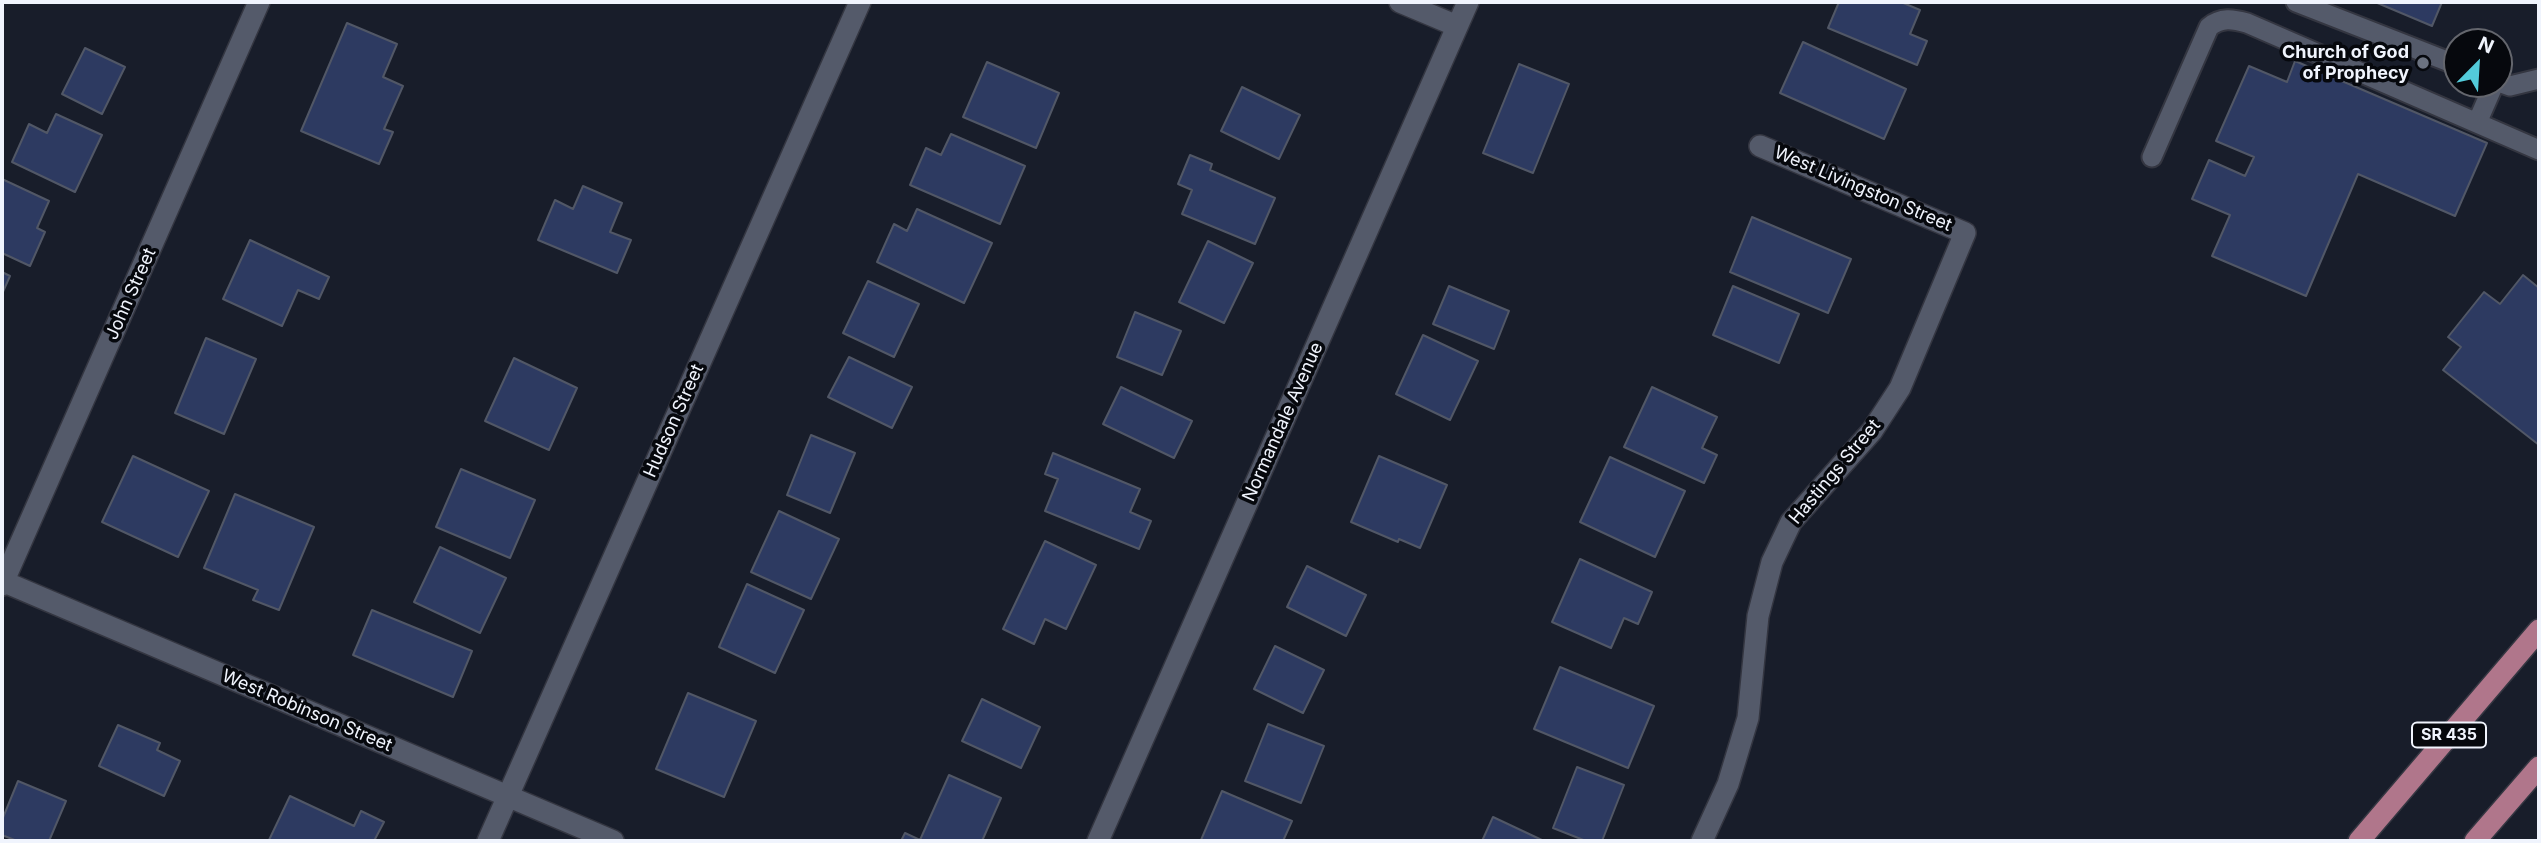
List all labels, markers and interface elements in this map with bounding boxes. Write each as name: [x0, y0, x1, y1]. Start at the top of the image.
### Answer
north arrow: [2443, 28, 2513, 98]
text: N: [2475, 32, 2497, 59]
place label: Church of God of Prophecy: [2282, 42, 2409, 84]
marker: Church of God of Prophecy: [2415, 55, 2431, 71]
street label: West Livingston Street: [1771, 142, 1955, 236]
street label: John Street: [101, 245, 161, 343]
street label: Normandale Avenue: [1238, 339, 1328, 505]
street label: Hudson Street: [639, 361, 709, 481]
street label: Hastings Street: [1785, 415, 1885, 529]
street label: West Robinson Street: [219, 665, 395, 757]
road number: SR 435: [2412, 722, 2486, 748]

